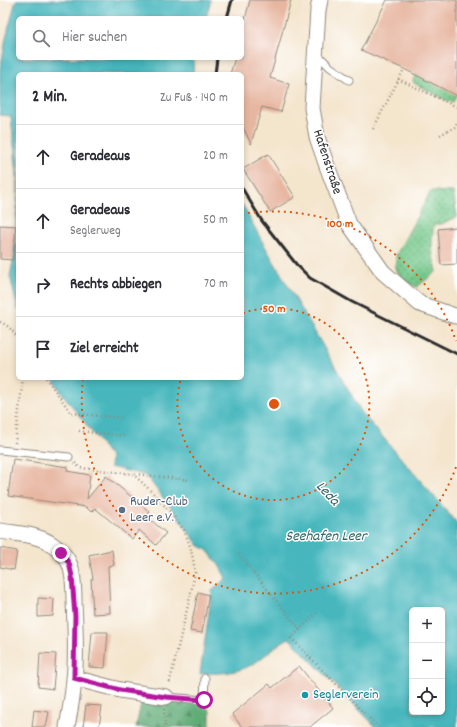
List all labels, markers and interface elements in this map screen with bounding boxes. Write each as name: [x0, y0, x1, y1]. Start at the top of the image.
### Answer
search box: [16, 16, 244, 60]
icon: search: [30, 27, 52, 49]
text: Hier suchen: [62, 27, 127, 49]
text: 2 Min.: [32, 86, 67, 110]
text: Zu Fuß · 140 m: [160, 89, 228, 108]
street label: Hafenstraße: [307, 127, 347, 197]
icon: ahead: [32, 146, 54, 168]
text: Geradeaus: [70, 146, 130, 168]
text: 20 m: [203, 147, 228, 166]
text: Geradeaus: [70, 200, 130, 222]
icon: ahead: [32, 210, 54, 232]
text: 50 m: [203, 211, 228, 230]
text: 100 m: [327, 216, 353, 233]
text: Seglerweg: [70, 222, 121, 241]
icon: right: [32, 274, 54, 296]
text: Rechts abbiegen: [70, 274, 162, 296]
text: 70 m: [204, 275, 228, 294]
text: 50 m: [262, 301, 286, 318]
icon: arrive: [32, 338, 54, 360]
text: Ziel erreicht: [70, 338, 138, 360]
centre of rings: [267, 397, 281, 411]
water label: Leda: [310, 477, 345, 512]
place label: Ruder-Club Leer e.V.: [130, 492, 188, 528]
marker: Ruder-Club Leer e.V.: [117, 505, 127, 515]
water label: Seehafen Leer: [286, 526, 368, 548]
route end: [52, 544, 70, 562]
map controls: [409, 607, 445, 715]
button: +: [409, 607, 445, 643]
button: −: [409, 643, 445, 679]
button: locate: [409, 679, 445, 715]
place label: Seglerverein: [313, 685, 379, 705]
marker: Seglerverein: [300, 690, 310, 700]
route start: [195, 691, 213, 709]

